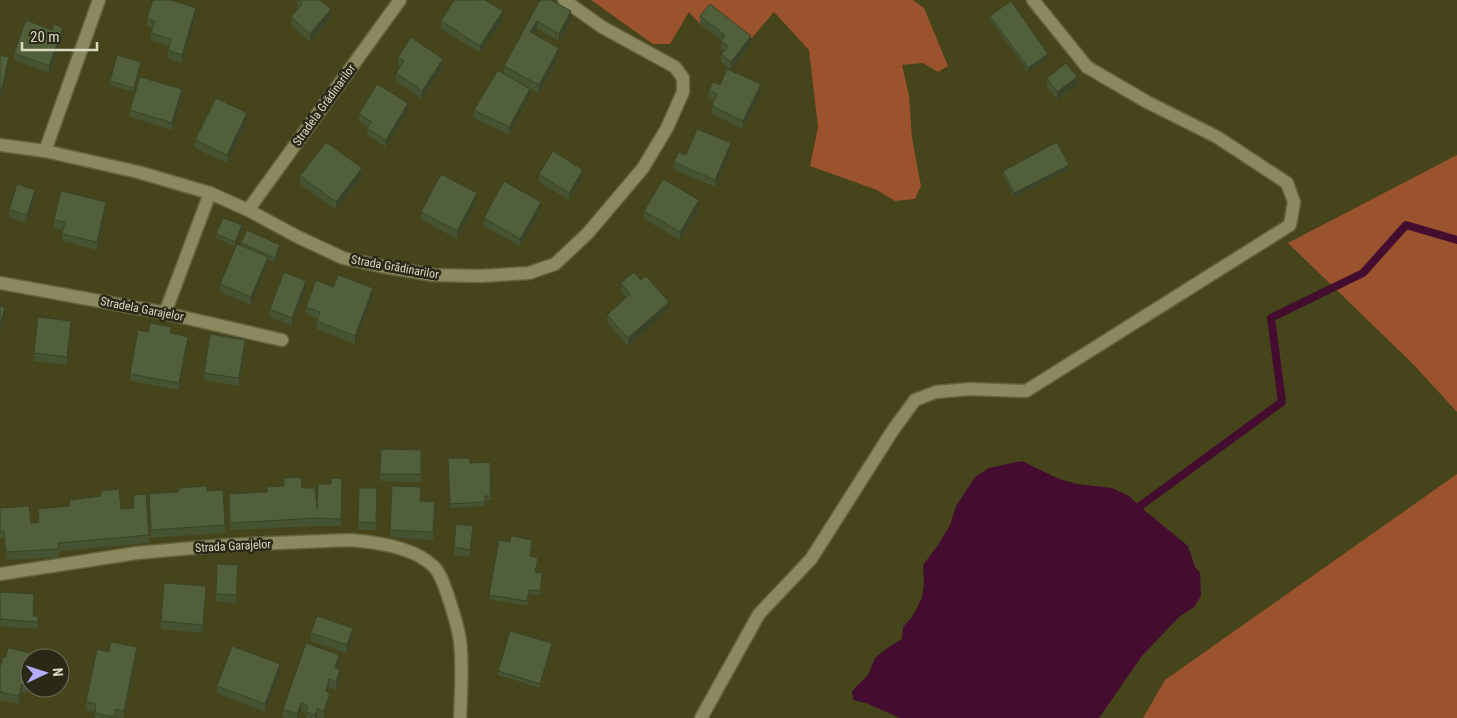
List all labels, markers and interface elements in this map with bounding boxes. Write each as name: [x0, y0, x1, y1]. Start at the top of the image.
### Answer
scale bar: [22, 20, 98, 52]
text: 20 m: [30, 28, 60, 46]
street label: Stradela Grădinarilor: [290, 61, 358, 148]
street label: Strada Grădinarilor: [350, 252, 440, 282]
street label: Stradela Garajelor: [99, 294, 185, 324]
street label: Strada Garajelor: [195, 537, 272, 555]
north arrow: [20, 648, 70, 698]
text: N: [50, 667, 66, 677]

